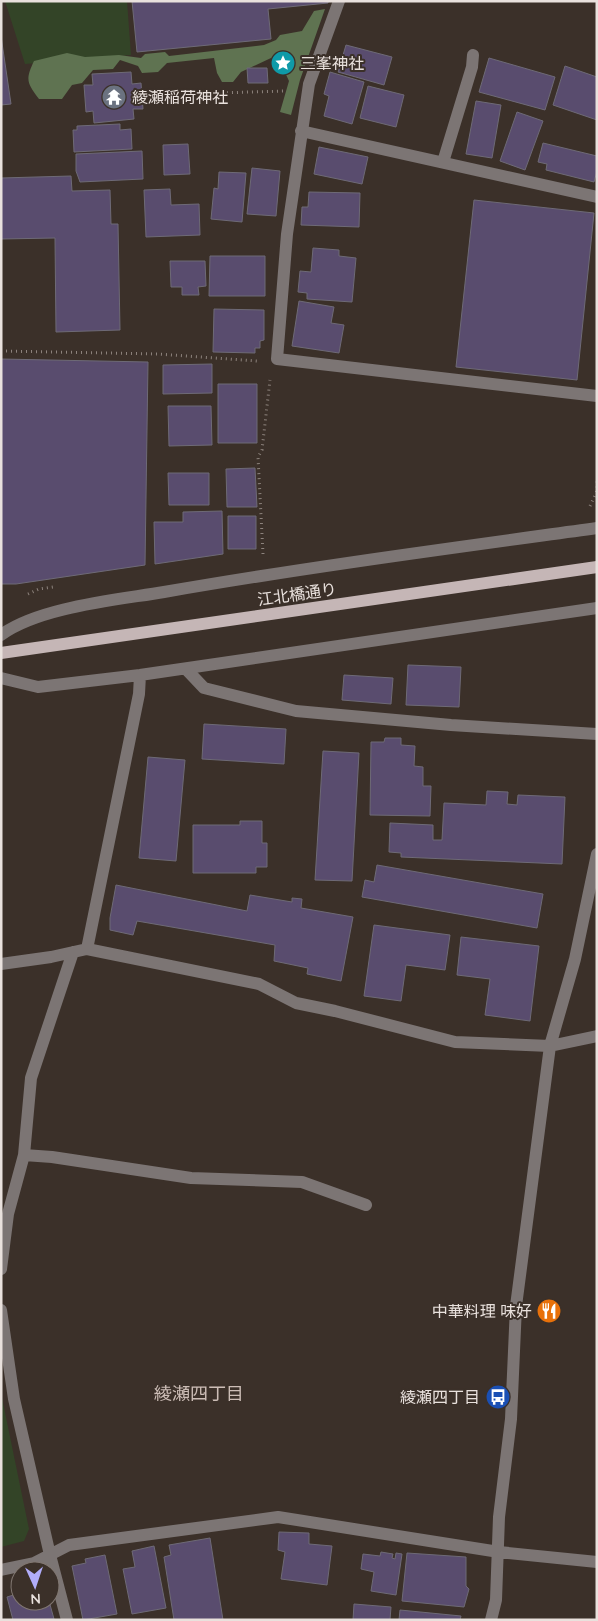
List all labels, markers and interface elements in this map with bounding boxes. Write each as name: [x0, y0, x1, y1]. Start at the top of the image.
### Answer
place icon: 三峯神社: [270, 50, 296, 76]
place label: 三峯神社: [300, 53, 364, 73]
temple icon: 綾瀬稲荷神社: [101, 84, 127, 110]
place label: 綾瀬稲荷神社: [132, 87, 228, 107]
street label: 江北橋通り: [256, 579, 338, 609]
restaurant icon: 中華料理 味好: [536, 1298, 562, 1324]
place label: 中華料理 味好: [432, 1301, 532, 1321]
district label: 綾瀬四丁目: [154, 1382, 244, 1405]
bus stop icon: 綾瀬四丁目: [485, 1384, 511, 1410]
place label: 綾瀬四丁目: [400, 1387, 480, 1407]
north arrow: [10, 1561, 60, 1611]
text: N: [30, 1590, 41, 1608]

